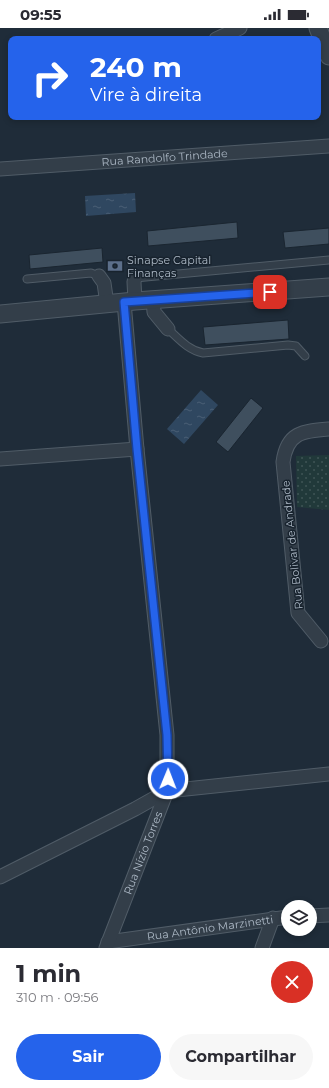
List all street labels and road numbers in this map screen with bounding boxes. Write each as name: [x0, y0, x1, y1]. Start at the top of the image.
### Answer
street label: Rua Randolfo Trindade: [101, 146, 228, 169]
street label: Rua Bolivar de Andrade: [278, 479, 306, 610]
street label: Rua Nízio Torres: [120, 809, 166, 897]
street label: Rua Antônio Marzinetti: [146, 912, 274, 944]

